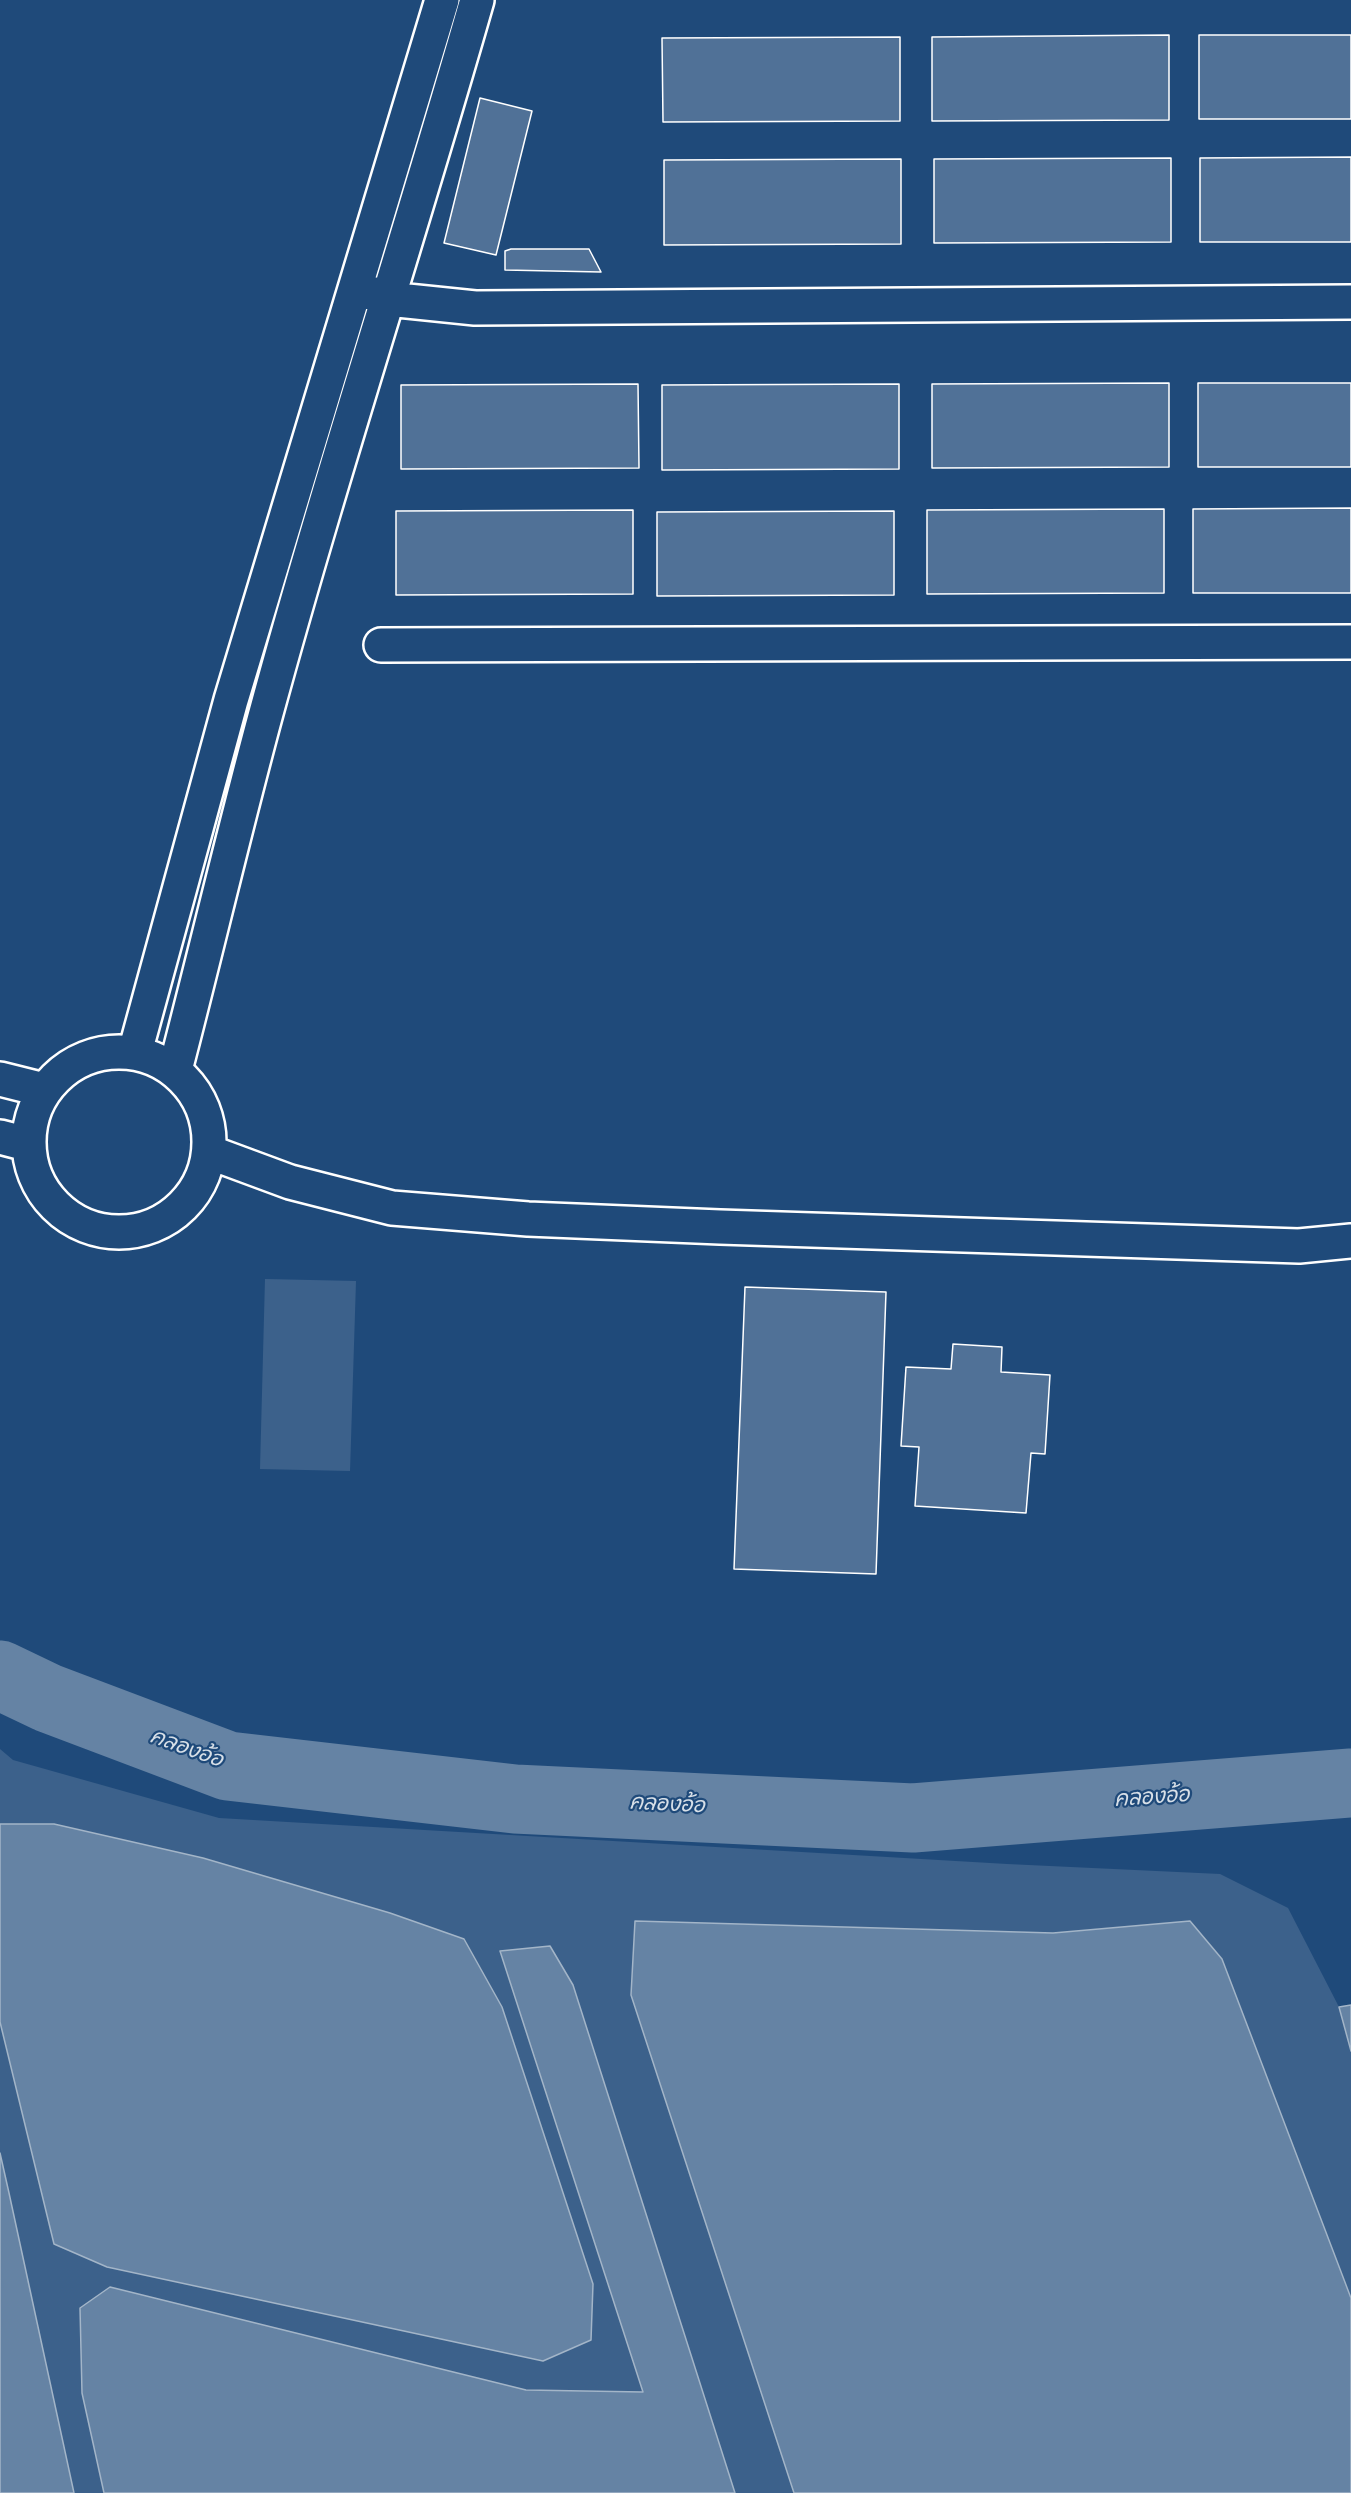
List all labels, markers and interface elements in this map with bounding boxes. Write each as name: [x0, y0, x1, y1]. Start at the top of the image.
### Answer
water label: คลองอ้อ: [146, 1725, 226, 1775]
water label: คลองอ้อ: [1114, 1784, 1190, 1814]
water label: คลองอ้อ: [629, 1791, 705, 1821]

